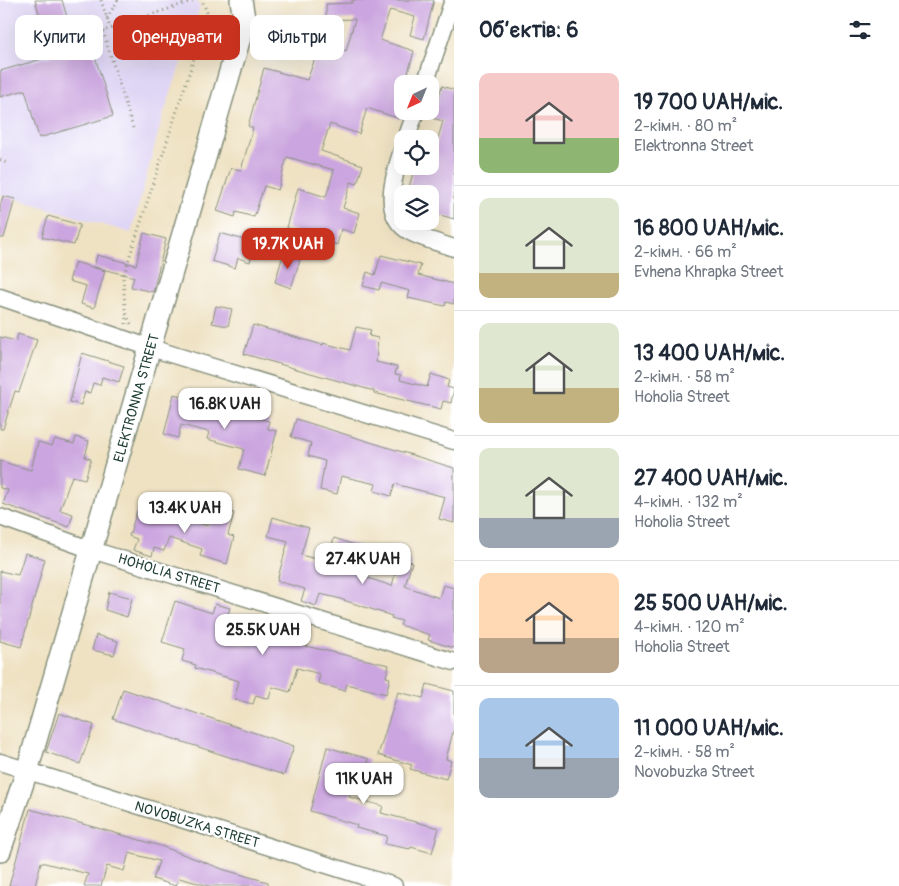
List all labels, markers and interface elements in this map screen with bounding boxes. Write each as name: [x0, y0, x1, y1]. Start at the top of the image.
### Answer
chip: Купити: [15, 15, 103, 60]
chip: Орендувати: [113, 15, 240, 60]
chip: Фільтри: [250, 15, 344, 60]
icon: filters: [846, 16, 874, 44]
text: Об’єктів: 6: [479, 17, 578, 44]
north arrow: [394, 75, 439, 120]
map controls: [394, 75, 439, 230]
text: 19 700 UAH/міс.: [634, 89, 783, 116]
icon: home: [519, 93, 579, 153]
text: 2-кімн. · 80 m²: [634, 116, 737, 136]
button: locate: [394, 130, 439, 175]
text: Elektronna Street: [634, 136, 753, 156]
button: layers: [394, 185, 439, 230]
text: 16 800 UAH/міс.: [634, 215, 784, 242]
icon: home: [519, 218, 579, 278]
pin: 19.7K UAH: [231, 228, 345, 270]
text: 19.7K UAH: [253, 234, 323, 254]
text: 2-кімн. · 66 m²: [634, 242, 737, 262]
text: Evhena Khrapka Street: [634, 262, 783, 282]
street label: ELEKTRONNA STREET: [110, 332, 163, 464]
text: 13 400 UAH/міс.: [634, 340, 785, 367]
icon: home: [519, 343, 579, 403]
text: 2-кімн. · 58 m²: [634, 367, 735, 387]
text: Hoholia Street: [634, 387, 730, 407]
pin: 16.8K UAH: [168, 388, 282, 430]
text: 16.8K UAH: [189, 394, 261, 414]
text: 27 400 UAH/міс.: [634, 465, 788, 492]
icon: home: [519, 468, 579, 528]
pin: 13.4K UAH: [128, 492, 242, 534]
text: 4-кімн. · 132 m²: [634, 492, 743, 512]
text: 13.4K UAH: [149, 498, 221, 518]
text: Hoholia Street: [634, 512, 730, 532]
pin: 27.4K UAH: [306, 542, 420, 585]
text: 27.4K UAH: [326, 549, 400, 569]
street label: HOHOLIA STREET: [116, 550, 222, 597]
text: 25 500 UAH/міс.: [634, 590, 788, 617]
icon: home: [519, 593, 579, 653]
pin: 25.5K UAH: [206, 614, 320, 656]
text: 4-кімн. · 120 m²: [634, 617, 745, 637]
text: 25.5K UAH: [226, 620, 300, 640]
text: Hoholia Street: [634, 637, 730, 657]
text: 11 000 UAH/міс.: [634, 715, 784, 742]
icon: home: [519, 718, 579, 778]
text: 2-кімн. · 58 m²: [634, 742, 735, 762]
pin: 11K UAH: [318, 762, 410, 805]
text: Novobuzka Street: [634, 762, 754, 782]
text: 11K UAH: [336, 769, 392, 789]
street label: NOVOBUZKA STREET: [133, 797, 261, 852]

